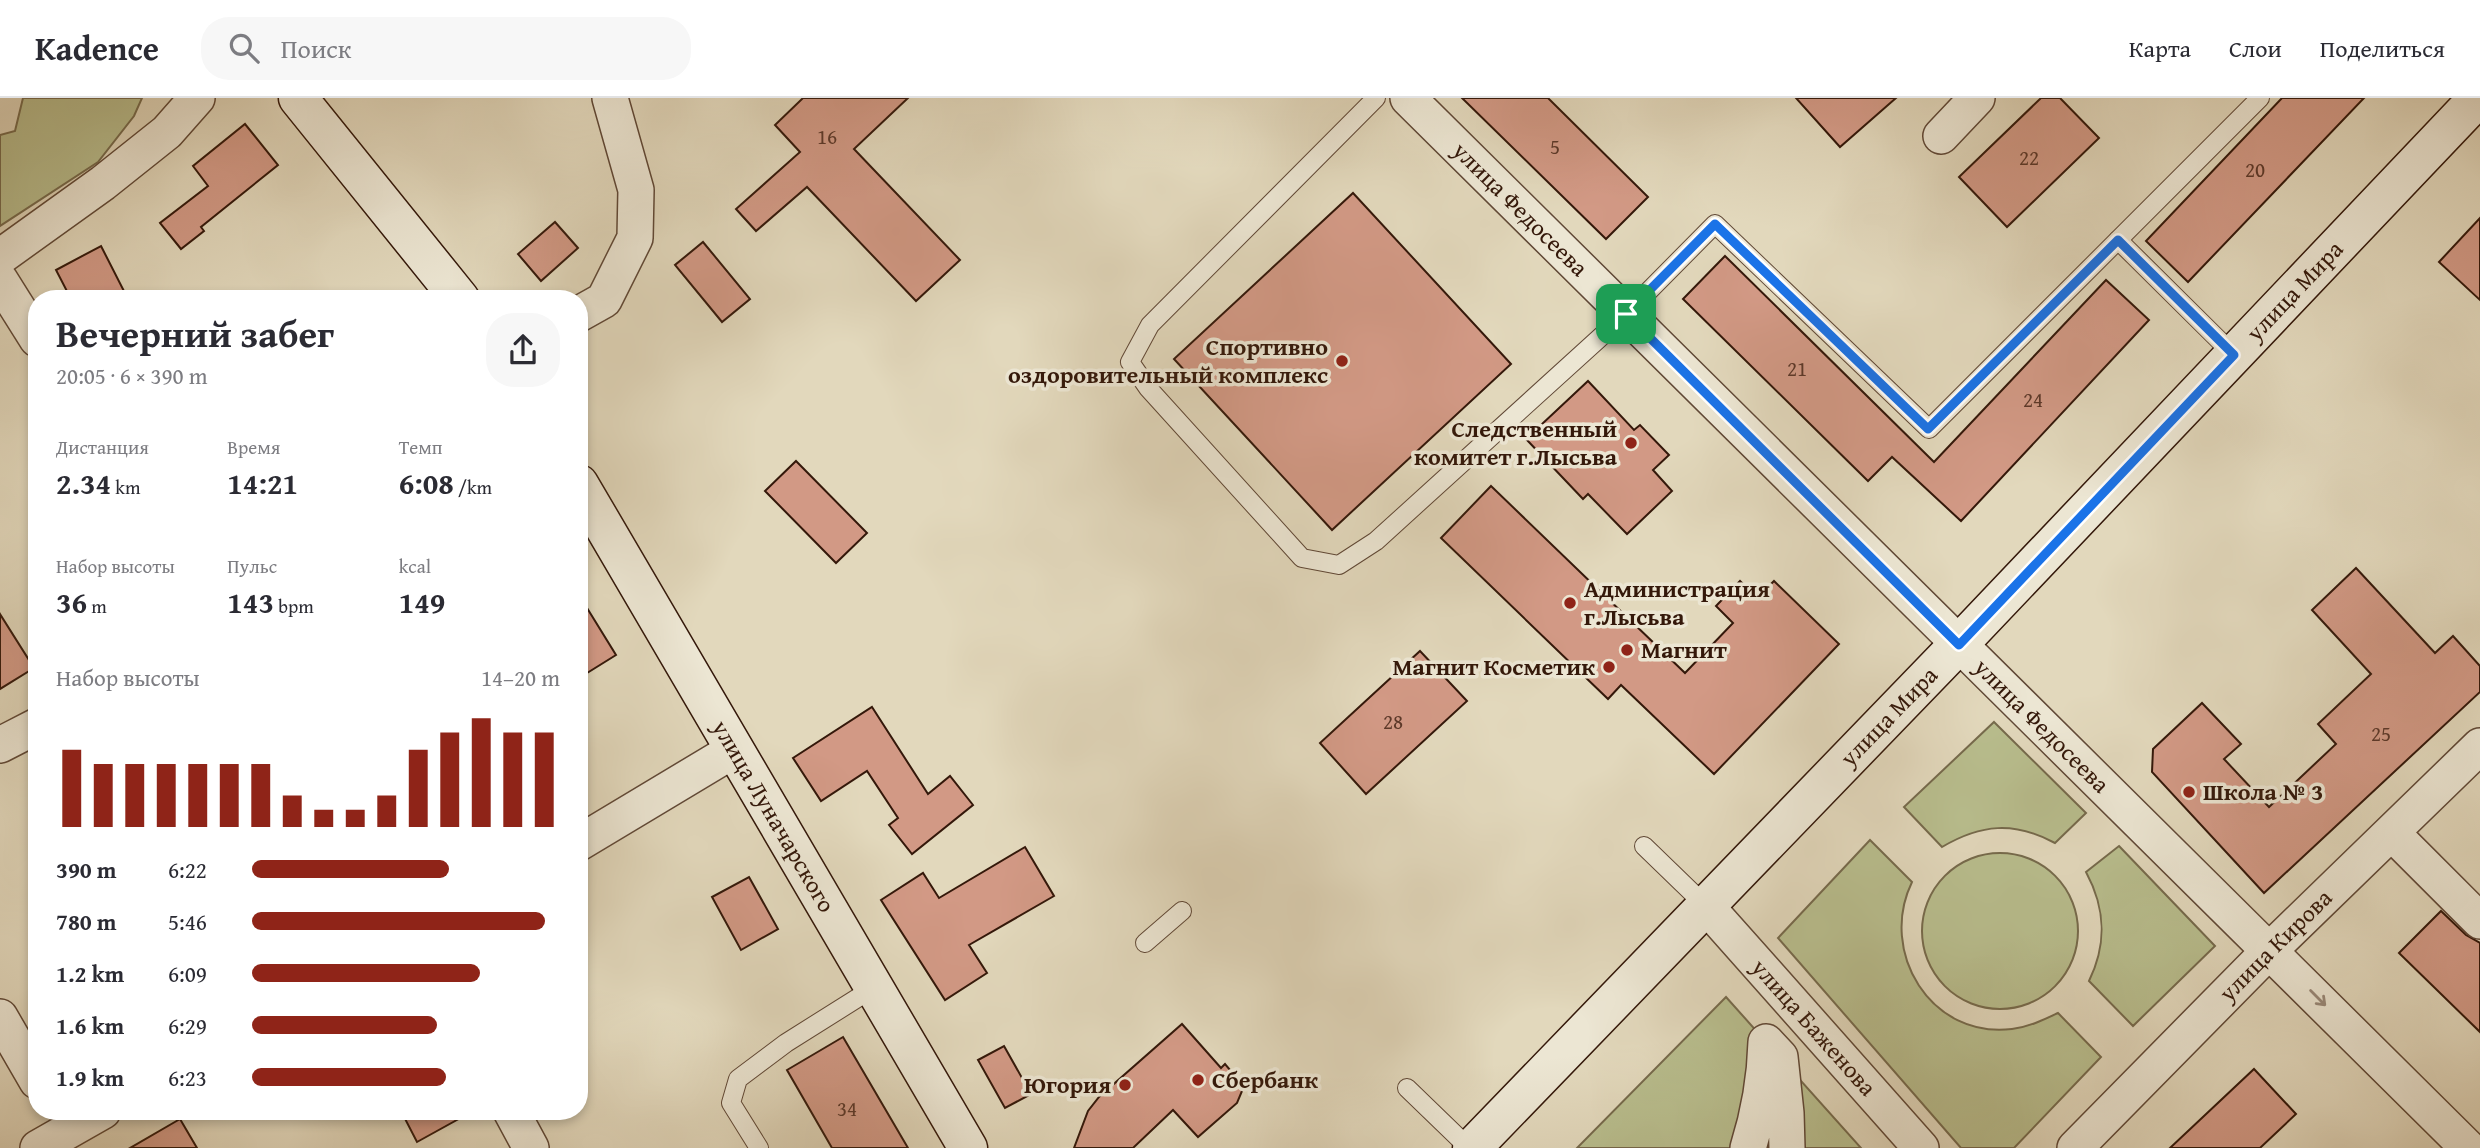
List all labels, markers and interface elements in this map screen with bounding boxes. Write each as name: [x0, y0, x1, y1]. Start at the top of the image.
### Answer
search box: [201, 17, 691, 80]
text: Kadence: [35, 24, 159, 72]
icon: search: [225, 29, 263, 67]
text: Поиск: [281, 29, 351, 68]
text: Карта: [2129, 31, 2191, 66]
text: Слои: [2229, 31, 2282, 66]
text: Поделиться: [2320, 31, 2445, 66]
house number: 16: [817, 121, 837, 152]
house number: 5: [1550, 131, 1560, 162]
street label: улица Федосеева: [1444, 133, 1597, 285]
house number: 22: [2019, 142, 2039, 173]
house number: 20: [2245, 154, 2265, 185]
street label: улица Мира: [2237, 232, 2351, 350]
pin: [1596, 284, 1656, 344]
icon: arrive: [1607, 295, 1645, 333]
text: Вечерний забег: [56, 305, 334, 361]
button: share: [486, 313, 560, 387]
place label: Спортивно оздоровительный комплекс: [1008, 329, 1328, 392]
marker: Спортивно оздоровительный комплекс: [1334, 353, 1350, 369]
house number: 21: [1787, 353, 1807, 384]
text: 20:05 · 6 × 390 m: [56, 359, 208, 392]
house number: 24: [2023, 384, 2043, 415]
place label: Следственный комитет г.Лысьва: [1414, 411, 1618, 474]
text: Дистанция: [56, 433, 149, 461]
text: Время: [227, 433, 280, 461]
text: Темп: [399, 433, 443, 461]
marker: Следственный комитет г.Лысьва: [1623, 435, 1639, 451]
text: 2.34: [56, 461, 111, 505]
text: 14:21: [227, 461, 298, 505]
text: 6:08: [399, 461, 454, 505]
text: km: [111, 473, 140, 501]
text: /km: [454, 473, 492, 501]
text: Набор высоты: [56, 552, 175, 580]
text: Пульс: [227, 552, 277, 580]
text: kcal: [399, 552, 431, 580]
place label: Администрация г.Лысьва: [1584, 571, 1770, 634]
text: 36: [56, 580, 87, 624]
text: 143: [227, 580, 274, 624]
text: 149: [399, 580, 445, 624]
text: m: [87, 592, 107, 620]
text: bpm: [274, 592, 314, 620]
marker: Администрация г.Лысьва: [1562, 595, 1578, 611]
place label: Магнит: [1641, 632, 1727, 667]
marker: Магнит: [1619, 642, 1635, 658]
place label: Магнит Косметик: [1392, 649, 1595, 684]
street label: улица Федосеева: [1966, 649, 2118, 801]
street label: улица Мира: [1831, 658, 1946, 775]
marker: Магнит Косметик: [1601, 659, 1617, 675]
text: Набор высоты: [56, 661, 200, 694]
text: 14–20 m: [481, 661, 560, 694]
house number: 28: [1383, 706, 1403, 737]
street label: улица Луначарского: [703, 712, 844, 919]
house number: 25: [2371, 718, 2391, 749]
place label: Школа № 3: [2203, 774, 2323, 809]
marker: Школа № 3: [2181, 784, 2197, 800]
text: 390 m: [56, 853, 117, 886]
text: 6:22: [168, 853, 207, 886]
street label: улица Кирова: [2210, 880, 2340, 1010]
text: 780 m: [56, 905, 117, 938]
text: 5:46: [168, 905, 207, 938]
street label: улица Баженова: [1743, 950, 1885, 1104]
text: 1.2 km: [56, 957, 124, 990]
text: 6:09: [168, 957, 207, 990]
one-way arrow: [2309, 990, 2326, 1007]
text: 1.6 km: [56, 1009, 124, 1042]
text: 6:29: [168, 1009, 207, 1042]
text: 1.9 km: [56, 1061, 124, 1094]
text: 6:23: [168, 1061, 207, 1094]
place label: Сбербанк: [1212, 1062, 1318, 1097]
place label: Югория: [1024, 1067, 1111, 1102]
marker: Сбербанк: [1190, 1072, 1206, 1088]
marker: Югория: [1117, 1077, 1133, 1093]
house number: 34: [837, 1093, 857, 1124]

